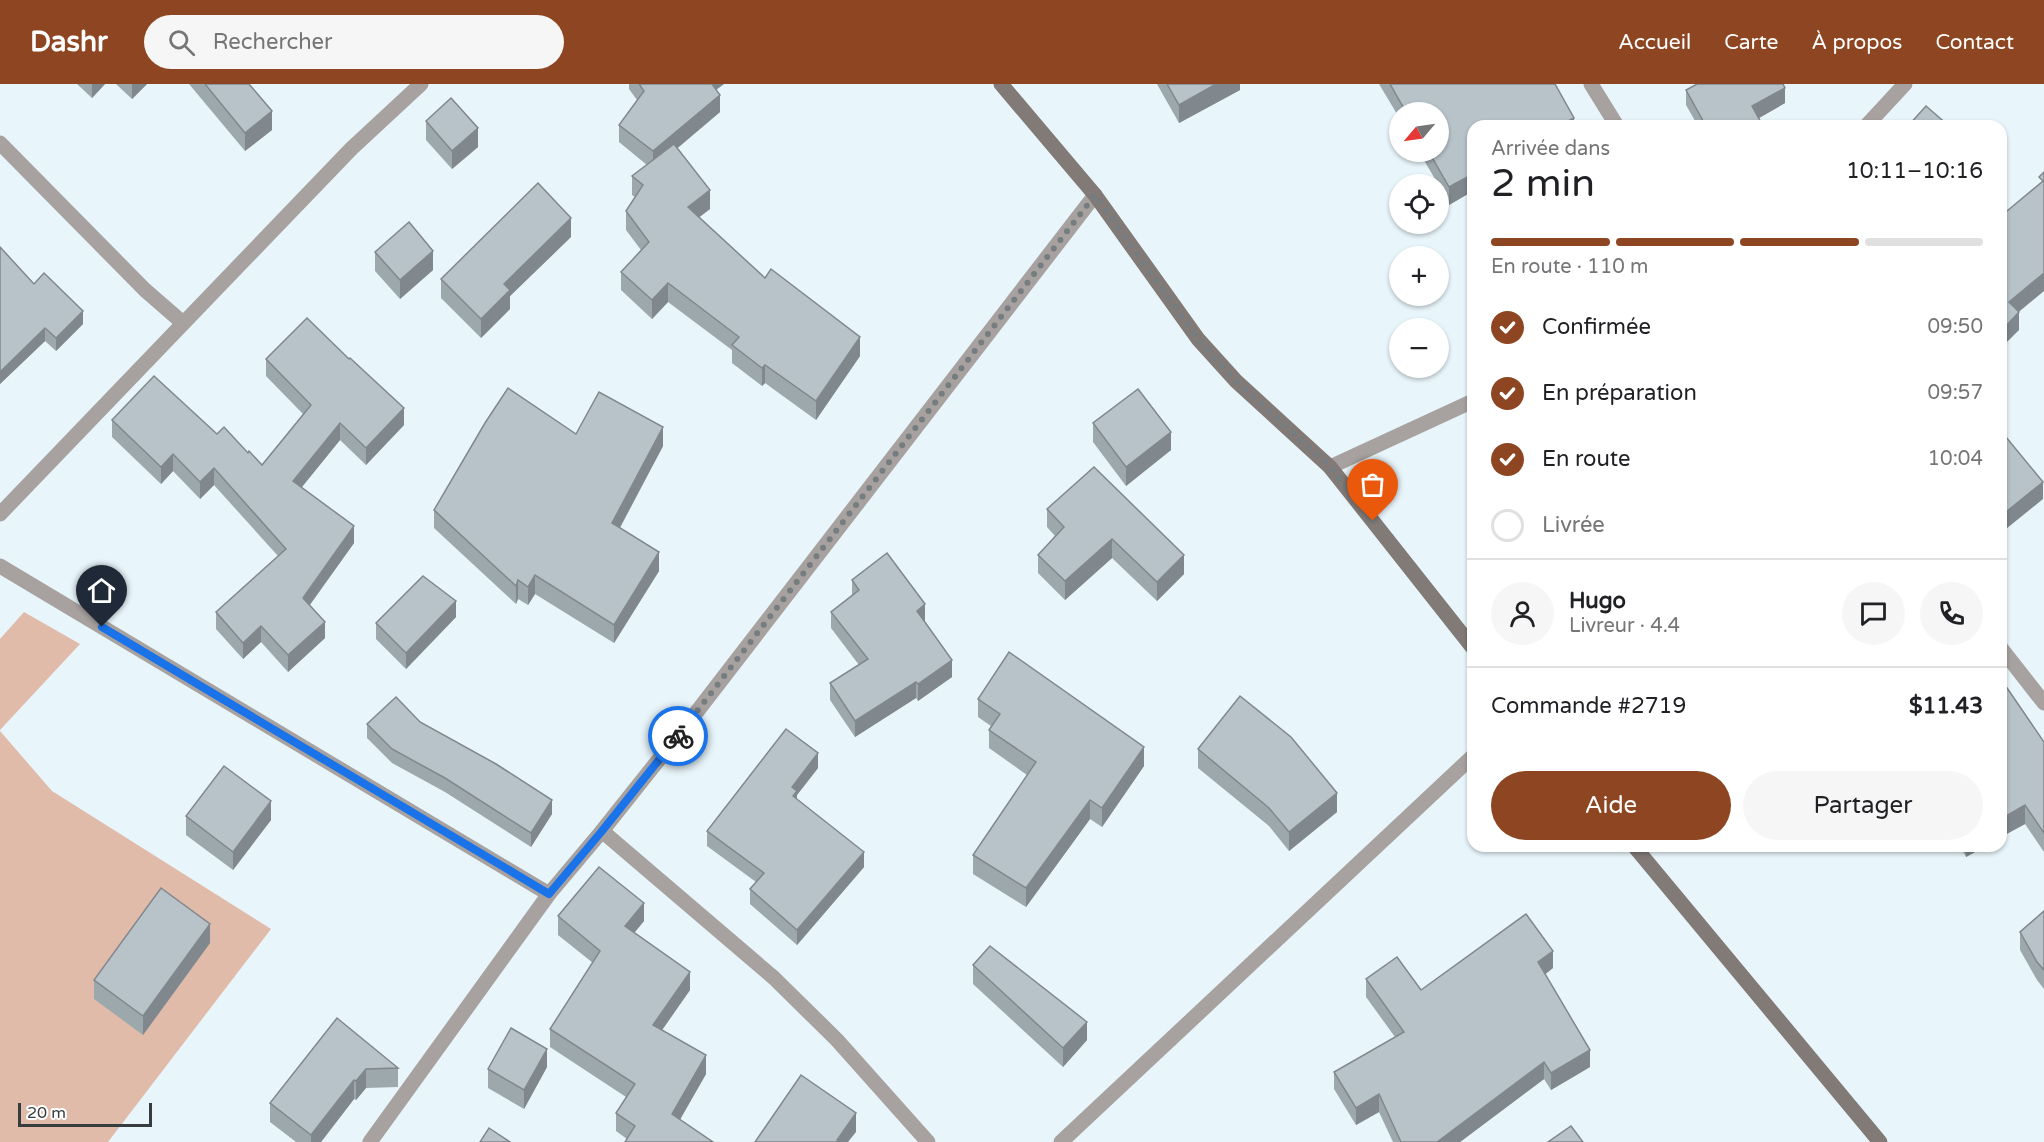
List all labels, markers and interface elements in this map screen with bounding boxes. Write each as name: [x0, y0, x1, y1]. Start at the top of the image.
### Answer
search box: [144, 15, 564, 69]
text: Dashr: [30, 25, 108, 59]
icon: search: [165, 26, 198, 59]
text: Rechercher: [213, 29, 333, 55]
text: Accueil: [1618, 30, 1691, 55]
text: Carte: [1724, 30, 1778, 55]
text: À propos: [1811, 30, 1902, 55]
text: Contact: [1935, 30, 2014, 55]
north arrow: [1389, 102, 1449, 162]
map controls: [1389, 102, 1449, 378]
text: Arrivée dans: [1491, 137, 1610, 161]
text: 10:11–10:16: [1846, 158, 1983, 184]
text: 2 min: [1491, 160, 1595, 207]
button: locate: [1389, 174, 1449, 234]
button: +: [1389, 246, 1449, 306]
text: En route · 110 m: [1491, 255, 1648, 279]
icon: check: [1491, 311, 1524, 344]
text: Confirmée: [1542, 314, 1651, 340]
text: 09:50: [1928, 315, 1983, 339]
button: −: [1389, 318, 1449, 378]
icon: check: [1491, 377, 1524, 410]
text: En préparation: [1542, 380, 1697, 406]
text: 09:57: [1928, 381, 1983, 405]
icon: check: [1491, 443, 1524, 476]
text: En route: [1542, 446, 1631, 472]
text: 10:04: [1928, 447, 1983, 471]
pin: [1347, 459, 1398, 521]
icon: bag: [1356, 468, 1389, 501]
text: Livrée: [1542, 512, 1605, 538]
pin: [76, 565, 127, 627]
icon: home: [85, 574, 118, 607]
button: person: [1491, 582, 1554, 645]
button: chat: [1842, 582, 1905, 645]
button: phone: [1920, 582, 1983, 645]
text: Hugo: [1569, 588, 1626, 614]
text: Livreur · 4.4: [1569, 614, 1680, 638]
text: Commande #2719: [1491, 693, 1686, 719]
text: $11.43: [1909, 693, 1983, 719]
courier: [648, 706, 708, 766]
icon: bike: [662, 720, 695, 753]
button: Aide: [1491, 771, 1731, 840]
button: Partager: [1743, 771, 1983, 840]
scale bar: [18, 1100, 152, 1128]
text: 20 m: [27, 1103, 66, 1123]

